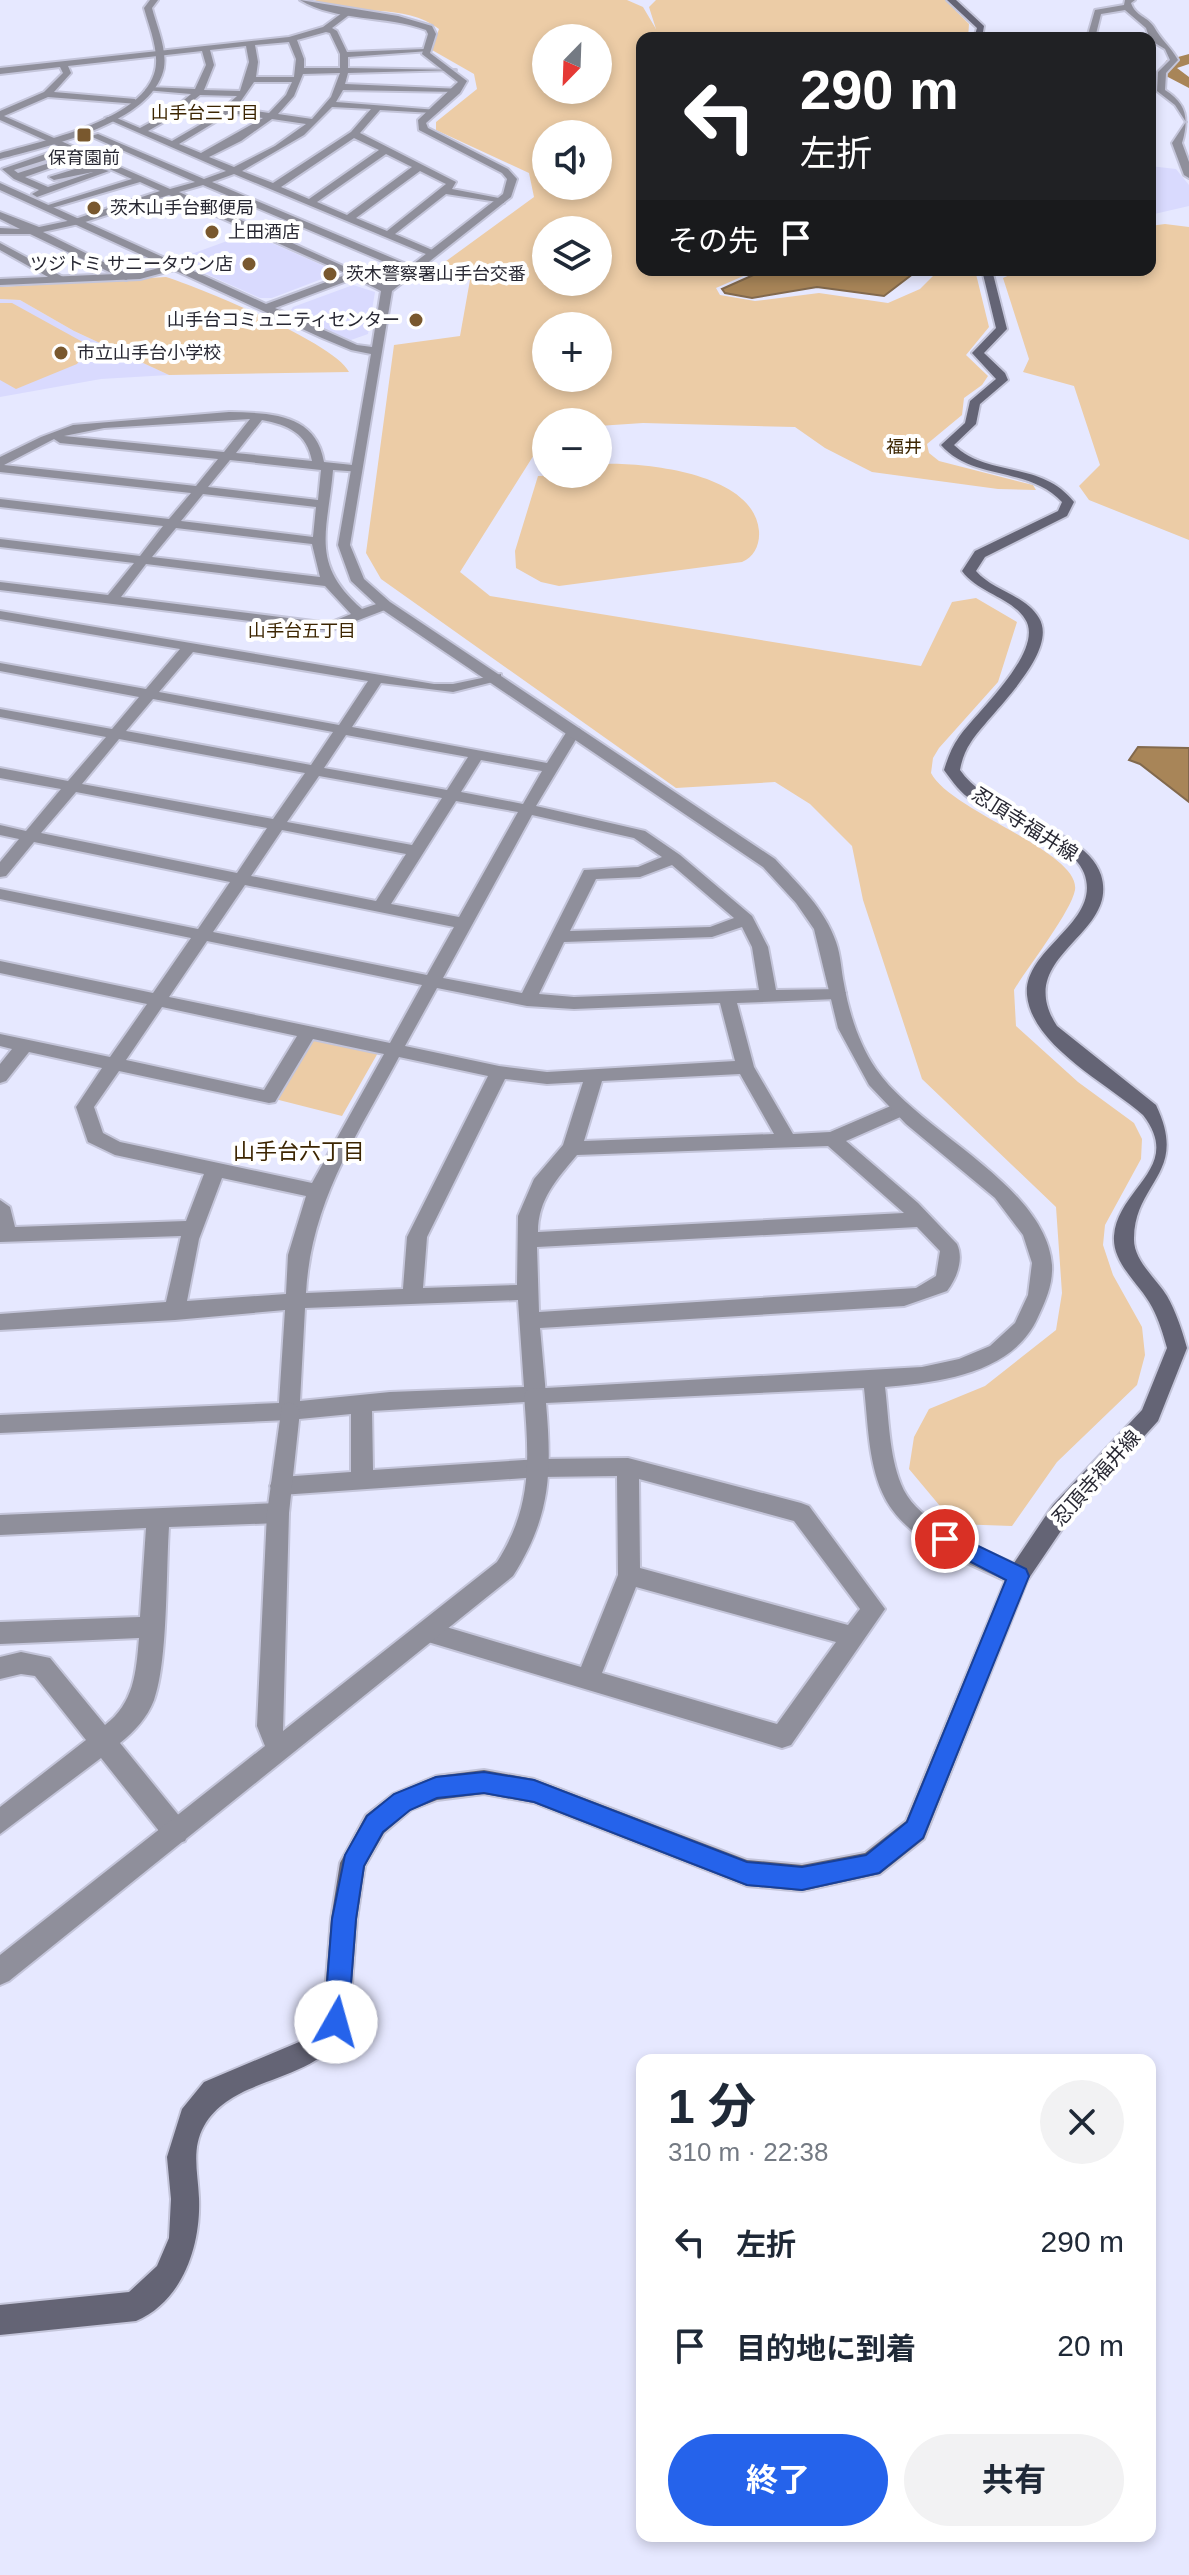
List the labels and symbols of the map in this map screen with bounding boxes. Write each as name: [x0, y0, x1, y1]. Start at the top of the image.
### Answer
north arrow: [532, 24, 612, 104]
district label: 山手台三丁目: [151, 103, 259, 123]
marker: 保育園前: [75, 126, 93, 144]
place label: 保育園前: [48, 148, 120, 168]
place label: 茨木山手台郵便局: [110, 198, 254, 218]
marker: 茨木山手台郵便局: [85, 199, 103, 217]
place label: 上田酒店: [228, 222, 300, 242]
marker: 上田酒店: [203, 223, 221, 241]
place label: ツジトミ サニータウン店: [30, 254, 233, 274]
marker: ツジトミ サニータウン店: [240, 255, 258, 273]
place label: 茨木警察署山手台交番: [346, 264, 526, 284]
marker: 茨木警察署山手台交番: [321, 265, 339, 283]
place label: 山手台コミュニティセンター: [167, 310, 400, 330]
marker: 山手台コミュニティセンター: [407, 311, 425, 329]
place label: 市立山手台小学校: [77, 343, 221, 363]
marker: 市立山手台小学校: [52, 344, 70, 362]
district label: 福井: [886, 437, 922, 457]
district label: 山手台五丁目: [248, 621, 356, 641]
street label: 忍頂寺福井線: [968, 783, 1082, 865]
district label: 山手台六丁目: [233, 1139, 365, 1164]
street label: 忍頂寺福井線: [1048, 1426, 1144, 1530]
pin: [911, 1505, 979, 1573]
position arrow: [294, 1980, 378, 2064]

